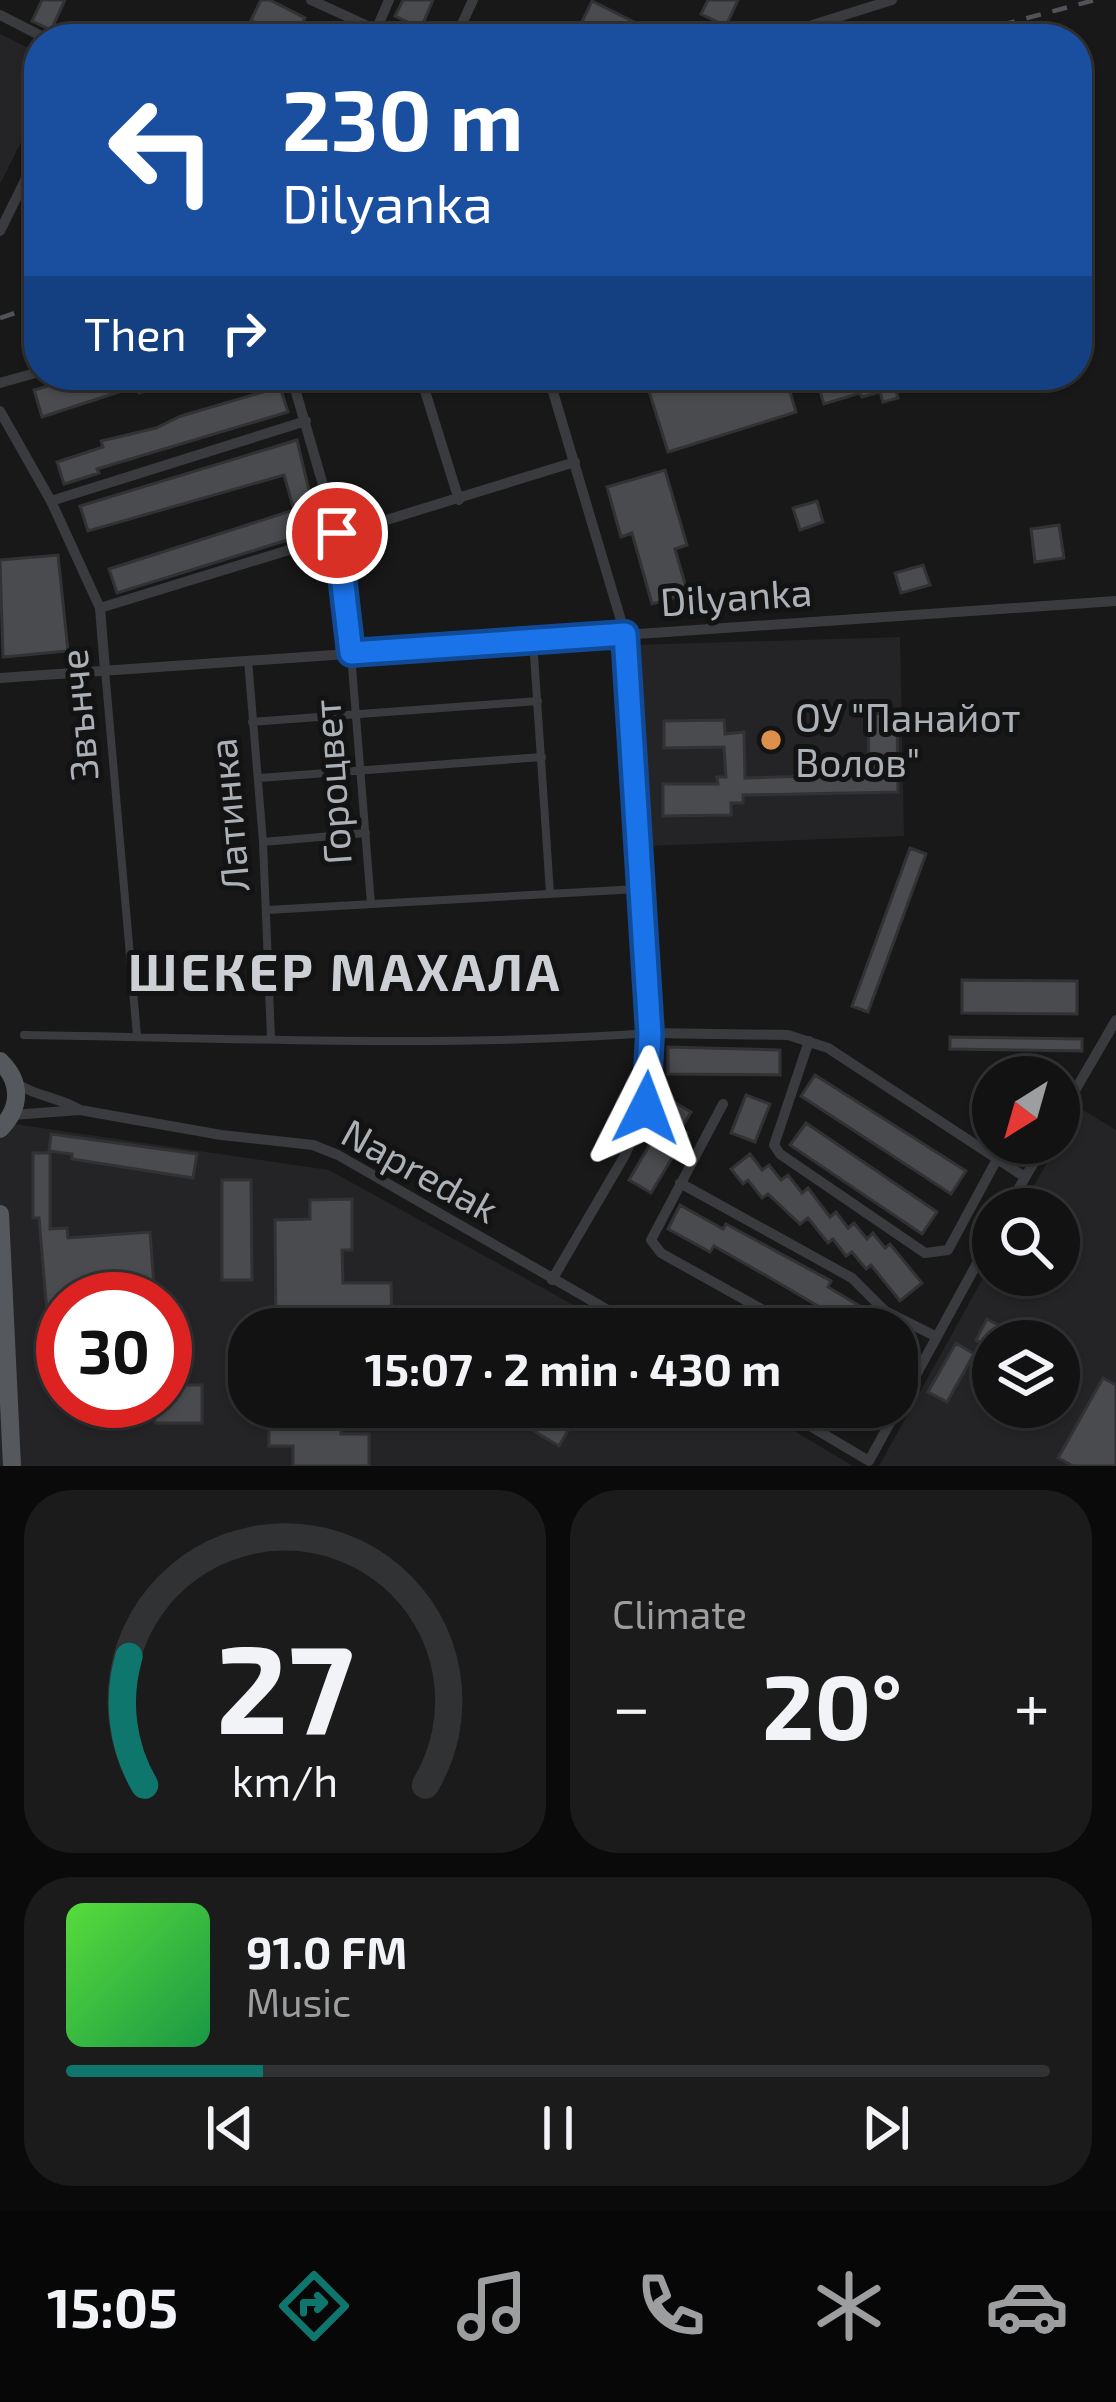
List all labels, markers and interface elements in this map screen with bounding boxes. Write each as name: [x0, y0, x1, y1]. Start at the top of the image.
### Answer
text: 230 m: [282, 67, 524, 168]
icon: left: [84, 72, 240, 228]
text: Dilyanka: [282, 169, 493, 234]
icon: right: [211, 300, 277, 366]
text: Then: [84, 306, 187, 360]
pin: [286, 482, 388, 584]
icon: arrive: [304, 500, 370, 566]
street label: Dilyanka: [658, 567, 813, 624]
street label: Звънче: [48, 647, 107, 783]
place label: ОУ "Панайот Волов": [795, 693, 1021, 785]
street label: Гороцвет: [301, 698, 360, 866]
marker: ОУ "Панайот Волов": [758, 727, 784, 753]
street label: Латинка: [197, 736, 258, 894]
district label: ШЕКЕР МАХАЛА: [128, 940, 562, 1001]
position arrow: [583, 1045, 709, 1171]
north arrow: [972, 1056, 1080, 1164]
map controls: [972, 1056, 1080, 1428]
street label: Napredak: [334, 1108, 507, 1232]
button: search: [972, 1188, 1080, 1296]
speed limit sign: 30: [36, 1272, 192, 1428]
button: layers: [972, 1320, 1080, 1428]
text: 15:07 · 2 min · 430 m: [365, 1341, 781, 1395]
text: Climate: [612, 1590, 747, 1637]
text: 27: [216, 1609, 354, 1759]
text: 20°: [762, 1650, 902, 1758]
text: −: [612, 1665, 651, 1744]
text: +: [1014, 1665, 1050, 1744]
text: km/h: [232, 1753, 338, 1805]
text: 91.0 FM: [246, 1924, 407, 1978]
text: Music: [246, 1978, 351, 2025]
icon: previous: [197, 2095, 263, 2161]
icon: pause: [525, 2095, 591, 2161]
icon: next: [853, 2095, 919, 2161]
icon: directions: [272, 2264, 356, 2348]
icon: music: [450, 2264, 534, 2348]
icon: phone: [629, 2264, 713, 2348]
icon: climate: [807, 2264, 891, 2348]
icon: car: [985, 2264, 1069, 2348]
text: 15:05: [47, 2274, 178, 2339]

